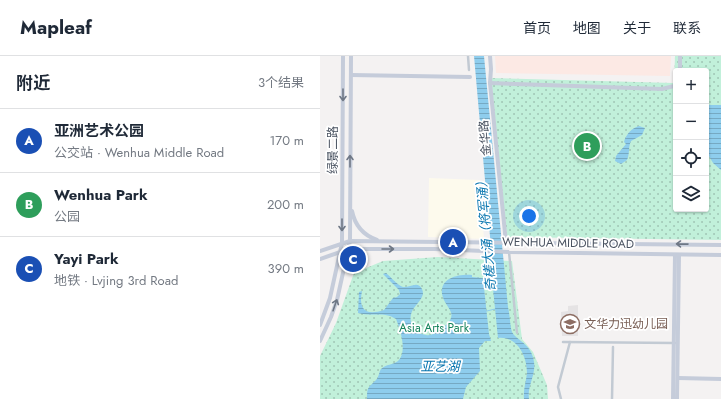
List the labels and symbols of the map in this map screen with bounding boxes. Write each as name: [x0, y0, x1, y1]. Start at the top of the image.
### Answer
one-way arrow: [339, 88, 347, 101]
street label: 金华路: [474, 119, 496, 157]
street label: 绿景二路: [324, 126, 342, 174]
pin: B: [574, 131, 600, 161]
one-way arrow: [346, 155, 354, 168]
water label: 奇槎大涌（将军涌）: [471, 174, 501, 292]
your location: [519, 206, 539, 226]
one-way arrow: [338, 218, 346, 231]
pin: A: [440, 227, 466, 257]
street label: WENHUA MIDDLE ROAD: [502, 233, 634, 253]
one-way arrow: [676, 240, 689, 248]
pin: C: [340, 244, 366, 274]
one-way arrow: [381, 245, 394, 253]
one-way arrow: [332, 300, 340, 312]
school or university icon: 文华力迅幼儿园: [559, 313, 581, 335]
place label: 文华力迅幼儿园: [584, 315, 668, 333]
park label: Asia Arts Park: [399, 319, 470, 337]
water label: 亚艺湖: [420, 357, 461, 376]

